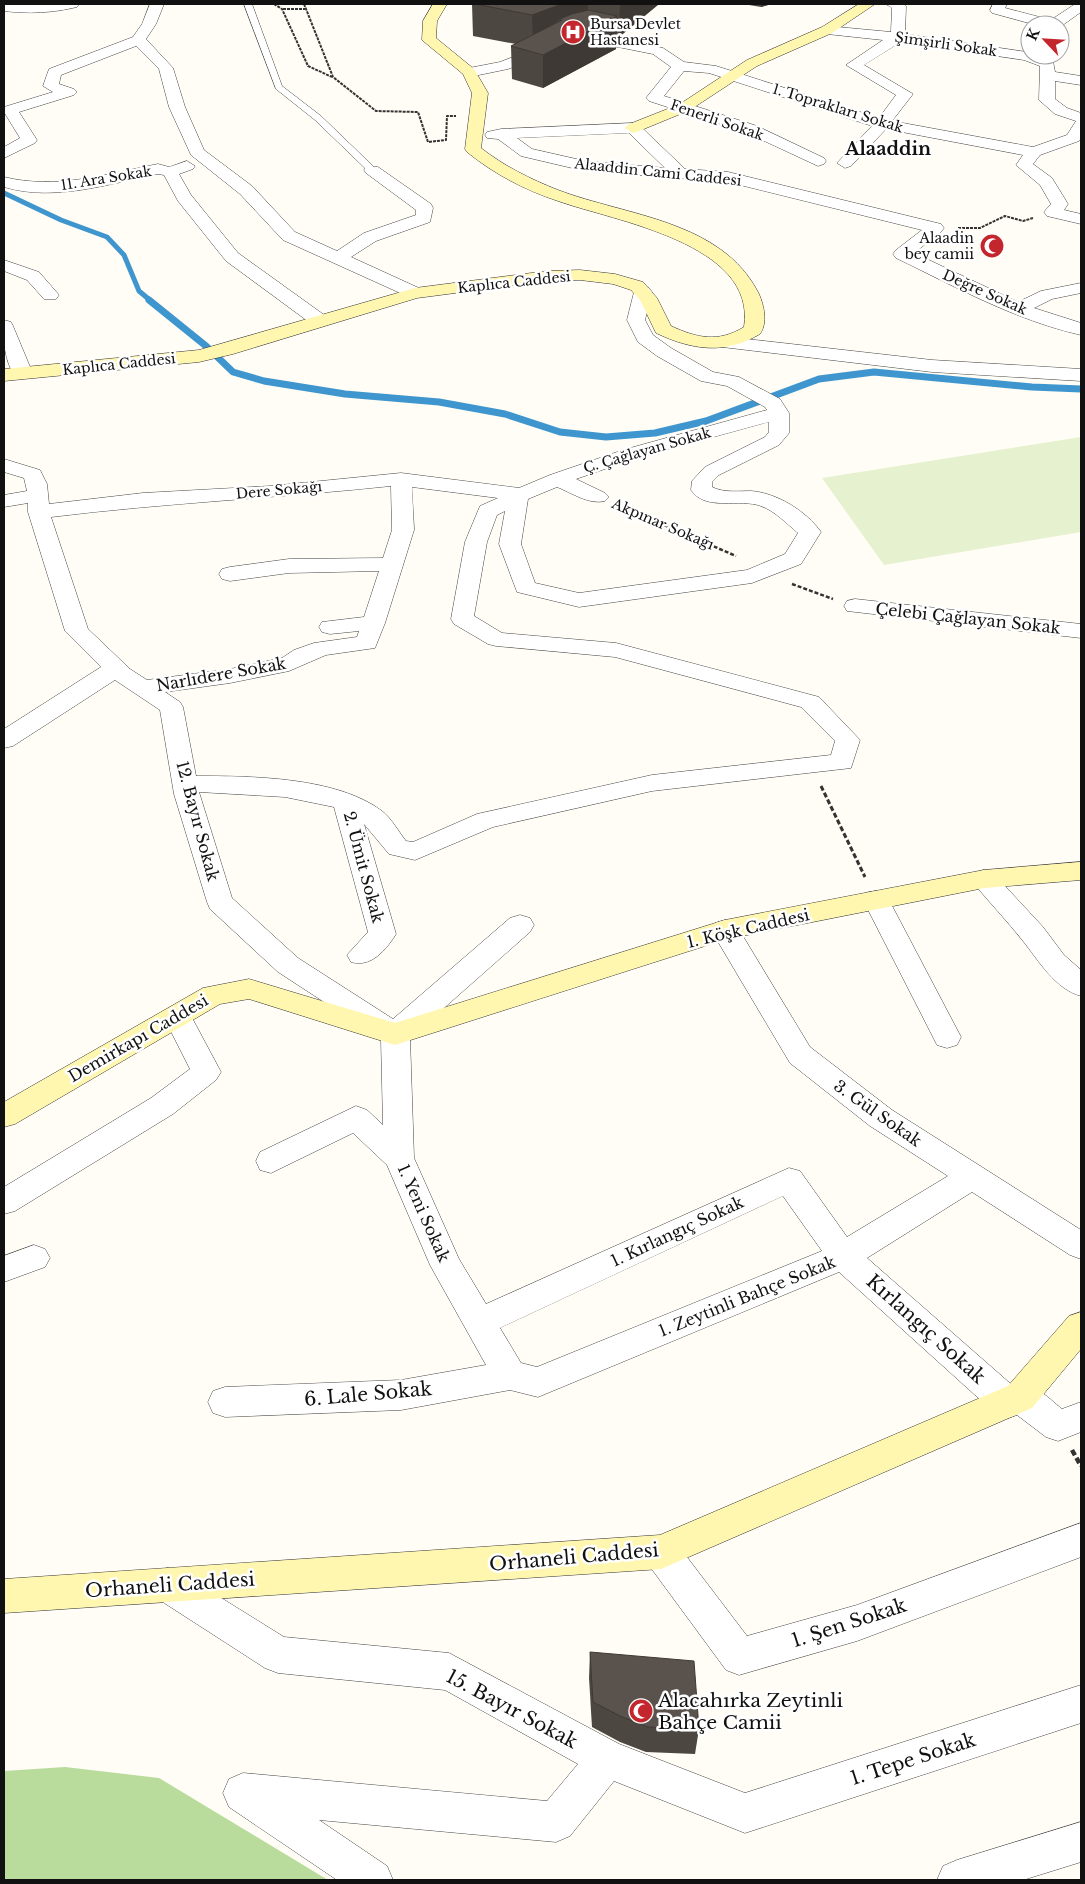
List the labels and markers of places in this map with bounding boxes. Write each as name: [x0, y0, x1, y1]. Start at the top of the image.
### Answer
place label: Bursa Devlet Hastanesi: [590, 15, 682, 49]
hospital icon: Bursa Devlet Hastanesi: [560, 19, 586, 45]
place label: Alaadin bey camii: [904, 229, 974, 263]
mosque icon: Alaadin bey camii: [979, 233, 1005, 259]
place label: Alacahırka Zeytinli Bahçe Camii: [657, 1689, 844, 1734]
mosque icon: Alacahırka Zeytinli Bahçe Camii: [628, 1698, 654, 1724]

